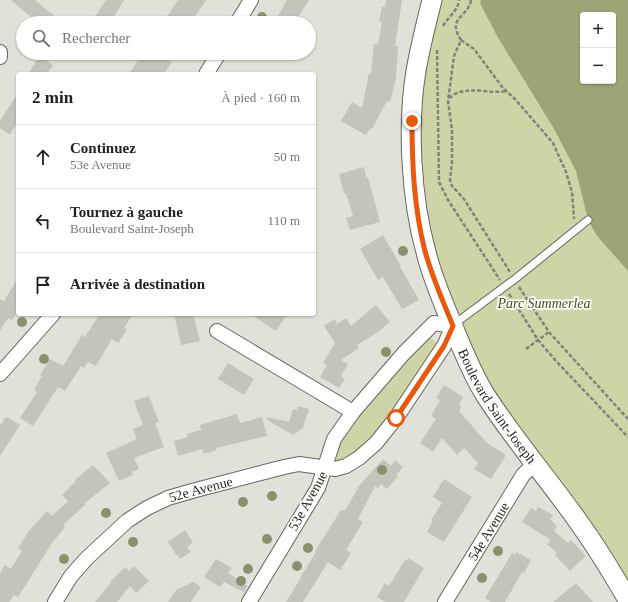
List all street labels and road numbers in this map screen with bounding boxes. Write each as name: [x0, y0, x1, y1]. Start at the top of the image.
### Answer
street label: Boulevard Saint-Joseph: [456, 346, 539, 466]
street label: 53e Avenue: [286, 469, 330, 533]
street label: 52e Avenue: [167, 473, 234, 505]
street label: 54e Avenue: [465, 499, 512, 563]

